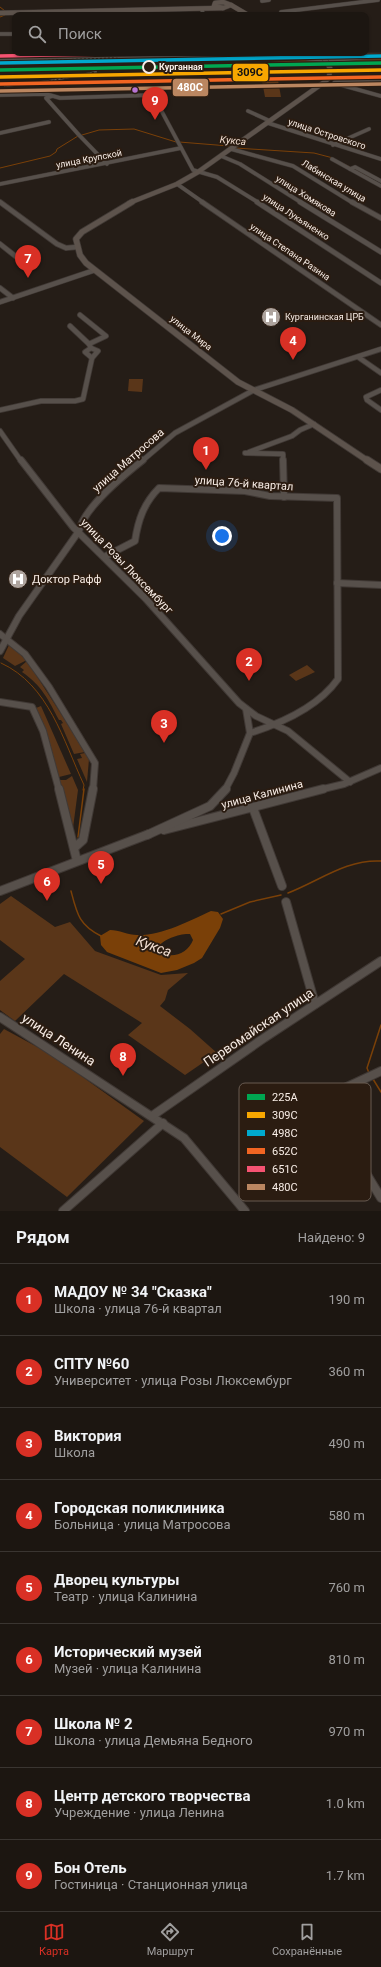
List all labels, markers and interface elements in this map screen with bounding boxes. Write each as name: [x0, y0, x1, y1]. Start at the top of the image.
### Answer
search box: [12, 12, 369, 56]
icon: search: [26, 23, 48, 45]
text: Поиск: [58, 25, 102, 43]
marker: Курганная: [142, 60, 156, 74]
place label: Курганная: [159, 62, 203, 72]
line badge: 309С: [232, 63, 269, 82]
text: 309С: [237, 66, 263, 79]
line badge: 480С: [172, 78, 209, 97]
text: 480С: [177, 81, 203, 94]
unlabelled marker: [130, 85, 140, 95]
pin: 9: [142, 87, 168, 120]
street label: улица Островского: [287, 117, 367, 151]
water label: Кукса: [219, 134, 246, 147]
street label: улица Крупской: [55, 148, 123, 170]
street label: Лабинская улица: [300, 158, 368, 204]
street label: улица Хомякова: [274, 173, 338, 219]
street label: улица Лукьяненко: [261, 192, 331, 242]
street label: улица Степана Разина: [248, 221, 332, 283]
pin: 7: [15, 245, 41, 278]
hospital icon: Курганинская ЦРБ: [260, 306, 282, 328]
place label: Курганинская ЦРБ: [285, 312, 364, 322]
street label: улица Мира: [168, 314, 214, 352]
pin: 4: [280, 327, 306, 360]
street label: улица Матросова: [90, 426, 167, 495]
pin: 1: [193, 437, 219, 470]
street label: улица 76-й квартал: [194, 474, 294, 493]
street label: улица Розы Люксембург: [78, 516, 176, 617]
your location: [212, 526, 232, 546]
hospital icon: Доктор Рафф: [7, 568, 29, 590]
place label: Доктор Рафф: [32, 573, 102, 586]
pin: 2: [236, 648, 262, 681]
pin: 3: [151, 710, 177, 743]
street label: улица Калинина: [220, 777, 304, 812]
pin: 5: [88, 851, 114, 884]
pin: 6: [34, 868, 60, 901]
water label: Кукса: [134, 932, 174, 960]
street label: Первомайская улица: [200, 985, 316, 1070]
street label: улица Ленина: [19, 1010, 98, 1069]
pin: 8: [110, 1043, 136, 1076]
legend: [239, 1083, 371, 1201]
text: 225А: [272, 1091, 299, 1104]
text: 309С: [272, 1109, 298, 1122]
text: 498С: [272, 1127, 298, 1140]
text: 652С: [272, 1145, 298, 1158]
text: 651С: [272, 1163, 298, 1176]
text: 480С: [272, 1181, 298, 1194]
text: Рядом: [16, 1227, 70, 1247]
text: Найдено: 9: [298, 1230, 365, 1245]
text: МАДОУ № 34 "Сказка": [54, 1283, 212, 1301]
text: 1: [25, 1292, 33, 1307]
text: 190 m: [328, 1292, 365, 1307]
text: Школа · улица 76-й квартал: [54, 1301, 222, 1316]
text: СПТУ №60: [54, 1355, 129, 1373]
text: 2: [25, 1364, 33, 1379]
text: 360 m: [328, 1364, 365, 1379]
text: Университет · улица Розы Люксембург: [54, 1373, 292, 1388]
text: Виктория: [54, 1427, 122, 1445]
text: 3: [25, 1436, 33, 1451]
text: 490 m: [328, 1436, 365, 1451]
text: Школа: [54, 1445, 95, 1460]
text: Городская поликлиника: [54, 1499, 225, 1517]
text: 4: [25, 1508, 33, 1523]
text: 580 m: [328, 1508, 365, 1523]
text: Больница · улица Матросова: [54, 1517, 231, 1532]
text: Дворец культуры: [54, 1571, 179, 1589]
text: 5: [25, 1580, 33, 1595]
text: 760 m: [328, 1580, 365, 1595]
text: Театр · улица Калинина: [54, 1589, 197, 1604]
text: Исторический музей: [54, 1643, 202, 1661]
text: 6: [25, 1652, 33, 1667]
text: 810 m: [328, 1652, 365, 1667]
text: Музей · улица Калинина: [54, 1661, 201, 1676]
text: Школа № 2: [54, 1715, 133, 1733]
text: 7: [25, 1724, 33, 1739]
text: 970 m: [328, 1724, 365, 1739]
text: Школа · улица Демьяна Бедного: [54, 1733, 253, 1748]
text: Центр детского творчества: [54, 1787, 251, 1805]
text: 8: [25, 1796, 33, 1811]
text: 1.0 km: [326, 1796, 365, 1811]
text: Учреждение · улица Ленина: [54, 1805, 224, 1820]
text: Бон Отель: [54, 1859, 127, 1877]
text: 9: [25, 1868, 33, 1883]
text: 1.7 km: [326, 1868, 365, 1883]
text: Гостиница · Станционная улица: [54, 1877, 248, 1892]
tab: Карта: [39, 1921, 69, 1958]
tab: Маршрут: [147, 1921, 194, 1958]
tab: Сохранённые: [272, 1921, 342, 1958]

